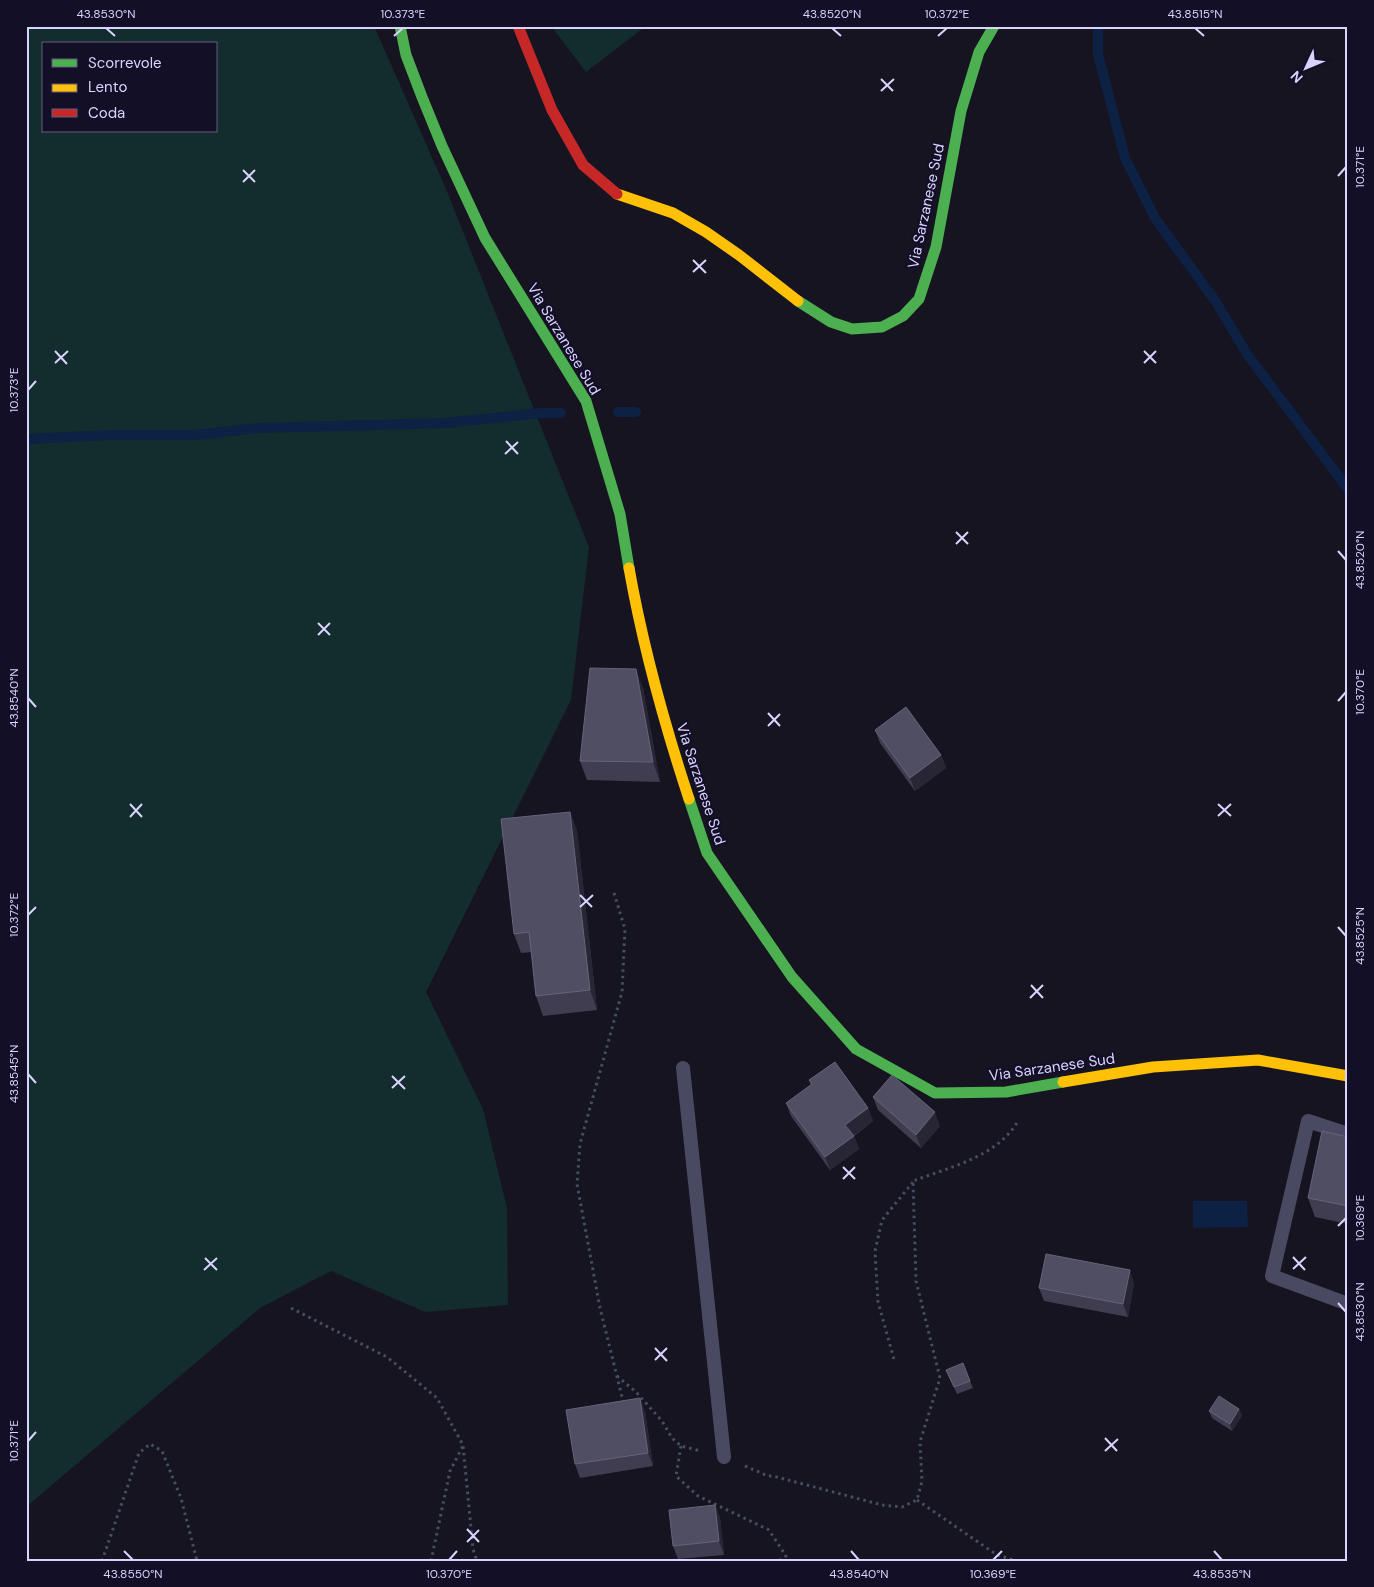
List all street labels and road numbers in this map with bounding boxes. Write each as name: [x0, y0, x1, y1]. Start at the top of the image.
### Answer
street label: Via Sarzanese Sud: [903, 142, 949, 270]
street label: Via Sarzanese Sud: [523, 279, 605, 399]
street label: Via Sarzanese Sud: [672, 720, 730, 848]
street label: Via Sarzanese Sud: [988, 1048, 1116, 1086]

